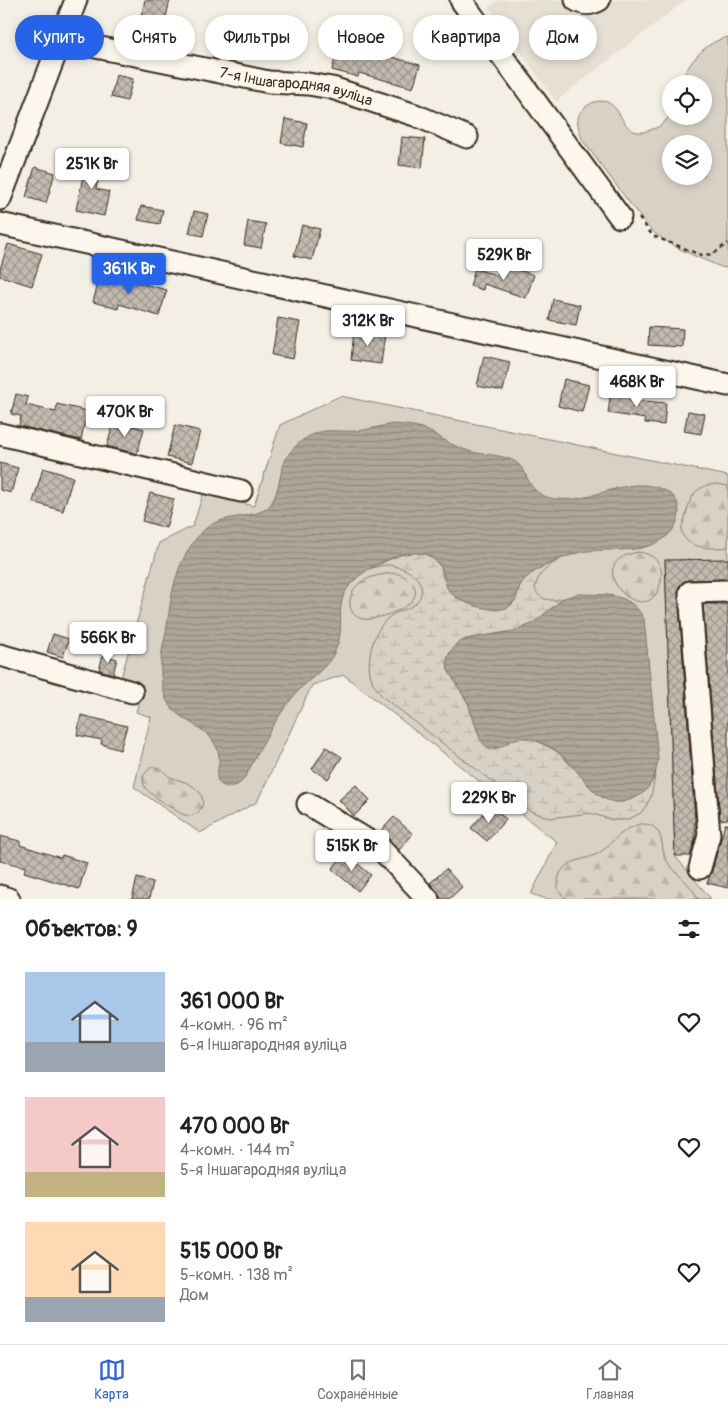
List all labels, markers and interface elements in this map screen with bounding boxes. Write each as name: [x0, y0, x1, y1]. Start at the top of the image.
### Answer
chip: Купить: [15, 15, 104, 60]
chip: Снять: [114, 15, 195, 60]
chip: Фильтры: [205, 15, 308, 60]
chip: Новое: [318, 15, 403, 60]
chip: Квартира: [413, 15, 519, 60]
chip: Дом: [529, 15, 597, 60]
street label: 7-я Іншагародняя вуліца: [218, 63, 375, 111]
map controls: [662, 75, 712, 185]
button: locate: [662, 75, 712, 125]
button: layers: [662, 135, 712, 185]
pin: 251K Br: [46, 148, 138, 190]
text: 251K Br: [66, 154, 118, 174]
pin: 529K Br: [458, 238, 550, 281]
text: 529K Br: [477, 245, 531, 265]
pin: 361K Br: [83, 252, 175, 295]
text: 361K Br: [103, 259, 155, 279]
pin: 312K Br: [322, 304, 414, 347]
text: 312K Br: [342, 311, 394, 331]
pin: 468K Br: [591, 366, 683, 408]
text: 468K Br: [610, 372, 664, 392]
pin: 470K Br: [79, 396, 171, 438]
text: 470K Br: [97, 402, 153, 422]
pin: 566K Br: [62, 622, 154, 664]
text: 566K Br: [80, 628, 136, 648]
pin: 229K Br: [443, 782, 535, 824]
text: 229K Br: [462, 788, 516, 808]
pin: 515K Br: [306, 830, 398, 872]
text: 515K Br: [326, 836, 378, 856]
icon: filters: [675, 915, 703, 943]
text: Объектов: 9: [25, 916, 138, 943]
text: 361 000 Br: [180, 988, 284, 1015]
icon: home: [65, 992, 125, 1052]
icon: heart: [675, 1008, 703, 1036]
text: 4-комн. · 96 m²: [180, 1015, 288, 1035]
text: 6-я Іншагародняя вуліца: [180, 1035, 347, 1055]
text: 470 000 Br: [180, 1113, 289, 1140]
icon: home: [65, 1117, 125, 1177]
icon: heart: [675, 1133, 703, 1161]
text: 4-комн. · 144 m²: [180, 1140, 295, 1160]
text: 5-я Іншагародняя вуліца: [180, 1160, 346, 1180]
text: 515 000 Br: [180, 1238, 283, 1265]
icon: home: [65, 1242, 125, 1302]
icon: heart: [675, 1258, 703, 1286]
text: 5-комн. · 138 m²: [180, 1265, 293, 1285]
text: Дом: [180, 1285, 209, 1305]
tab: Карта: [94, 1356, 129, 1403]
tab: Сохранённые: [317, 1356, 398, 1403]
tab: Главная: [586, 1356, 634, 1403]

